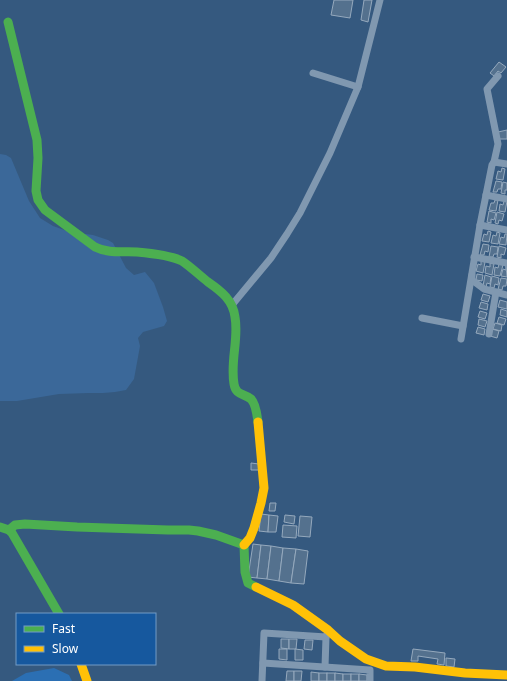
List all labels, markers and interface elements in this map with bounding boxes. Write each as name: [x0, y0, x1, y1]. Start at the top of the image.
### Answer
legend: [16, 613, 156, 665]
text: Fast: [52, 620, 76, 637]
text: Slow: [52, 640, 79, 657]

